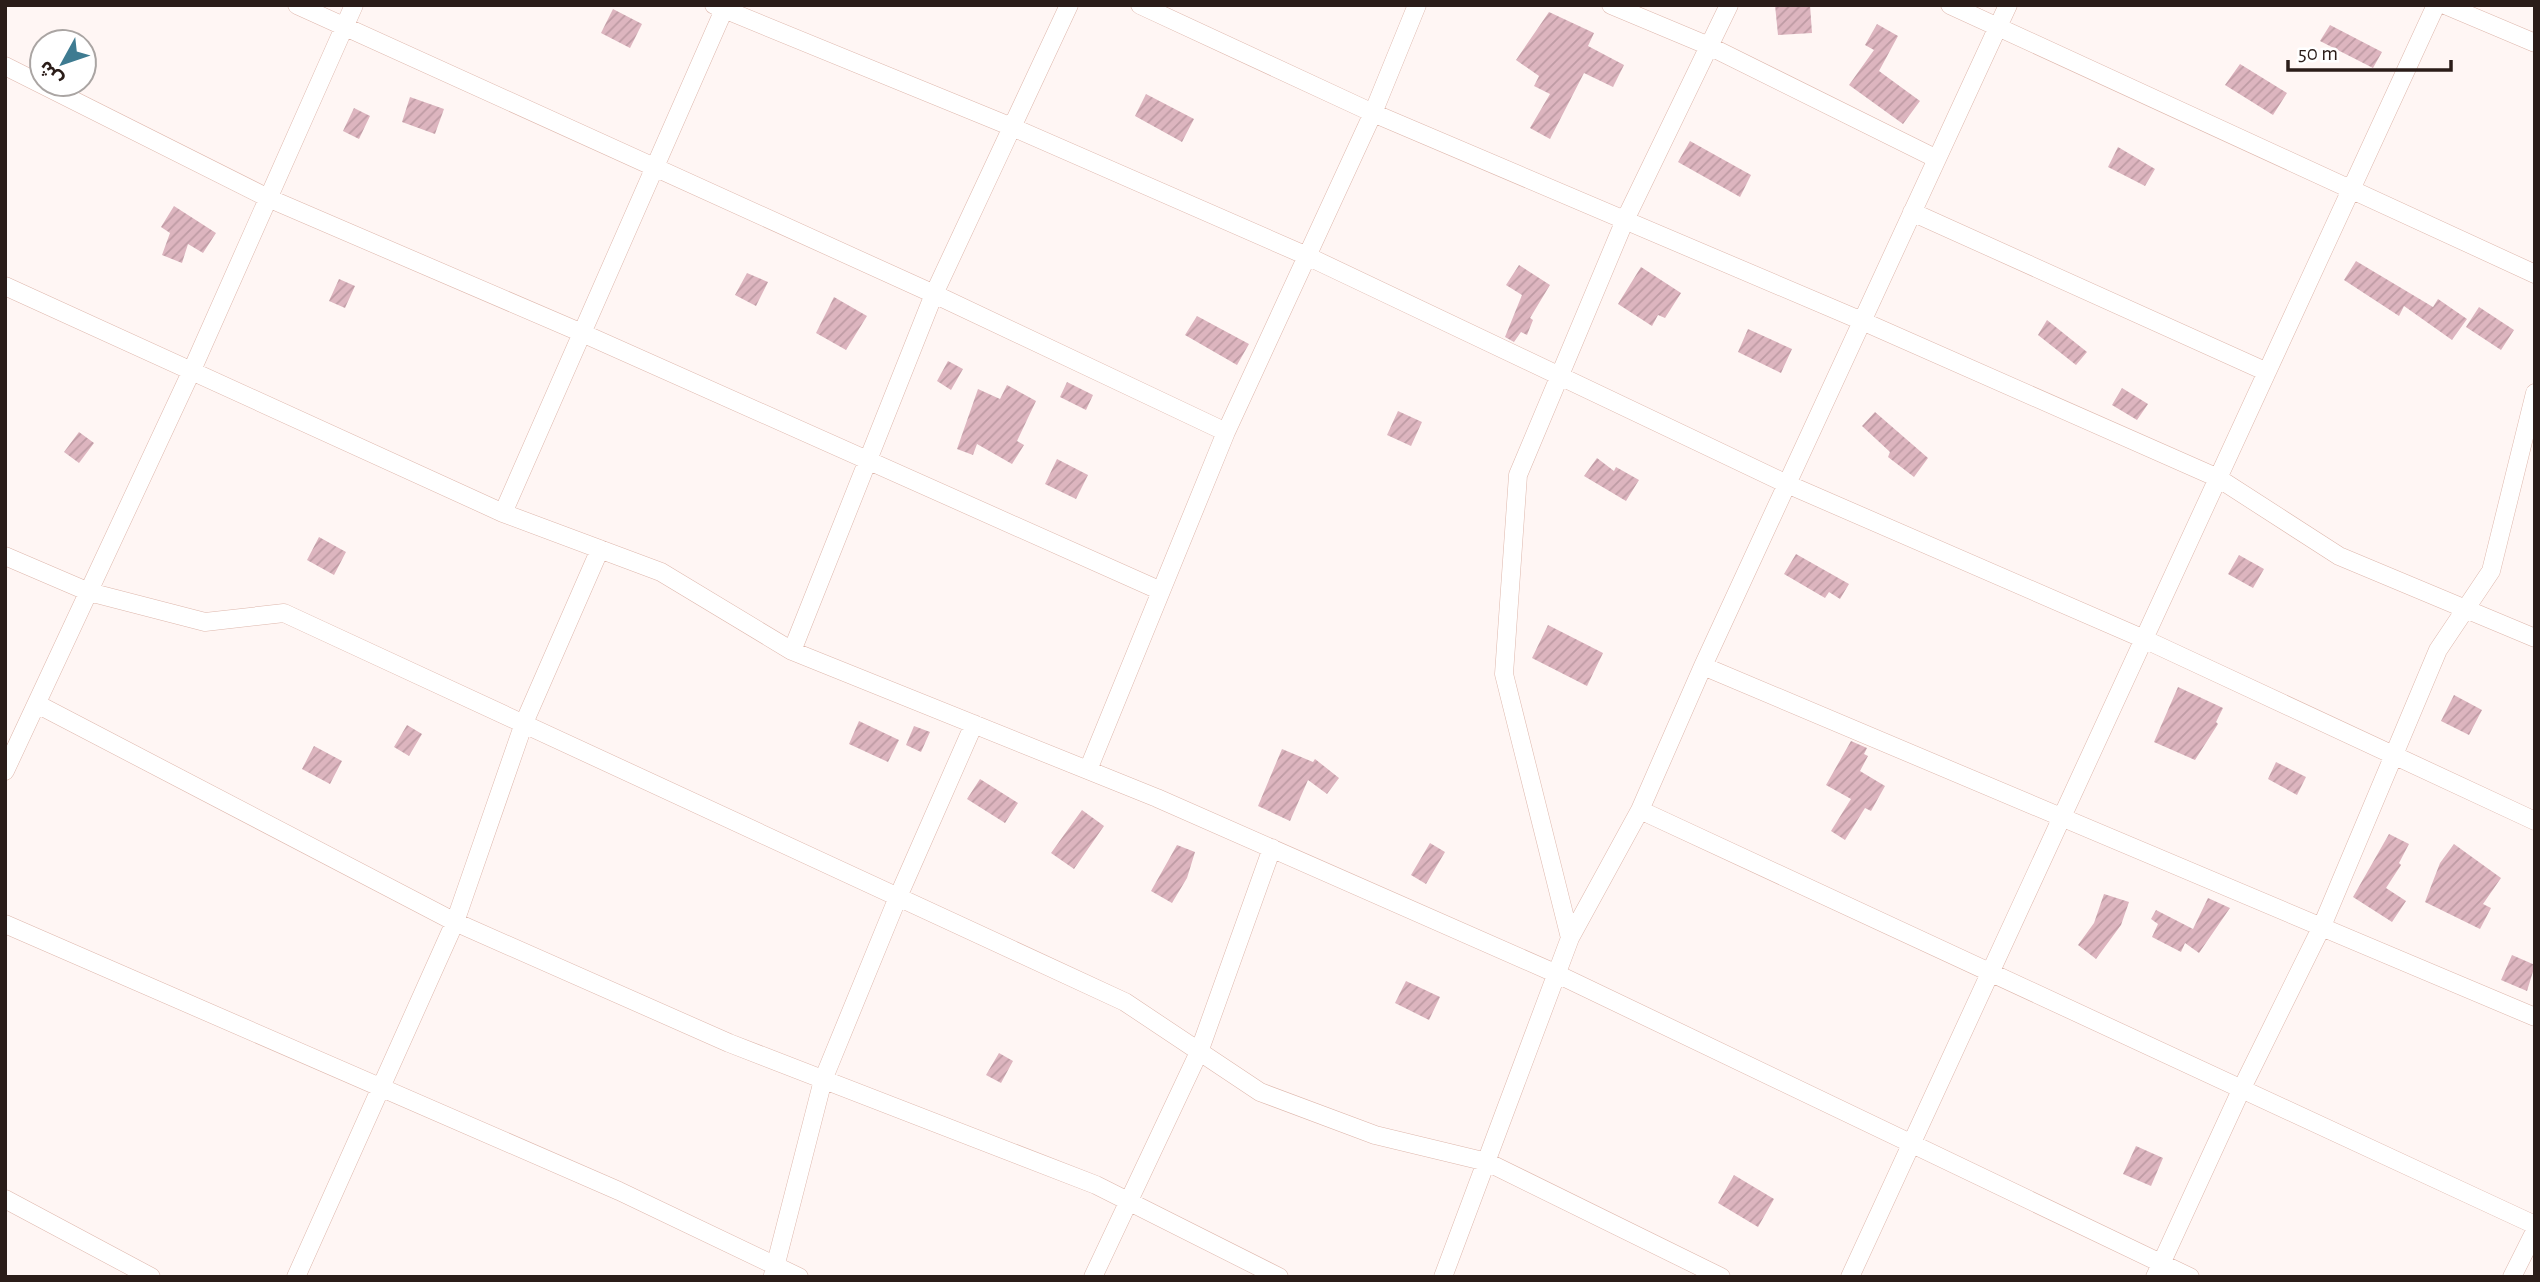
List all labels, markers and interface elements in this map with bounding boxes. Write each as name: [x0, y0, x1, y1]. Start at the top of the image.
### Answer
north arrow: [28, 28, 98, 98]
scale bar: [2288, 28, 2451, 72]
text: 50 m: [2298, 43, 2338, 64]
text: ش: [35, 57, 67, 89]

